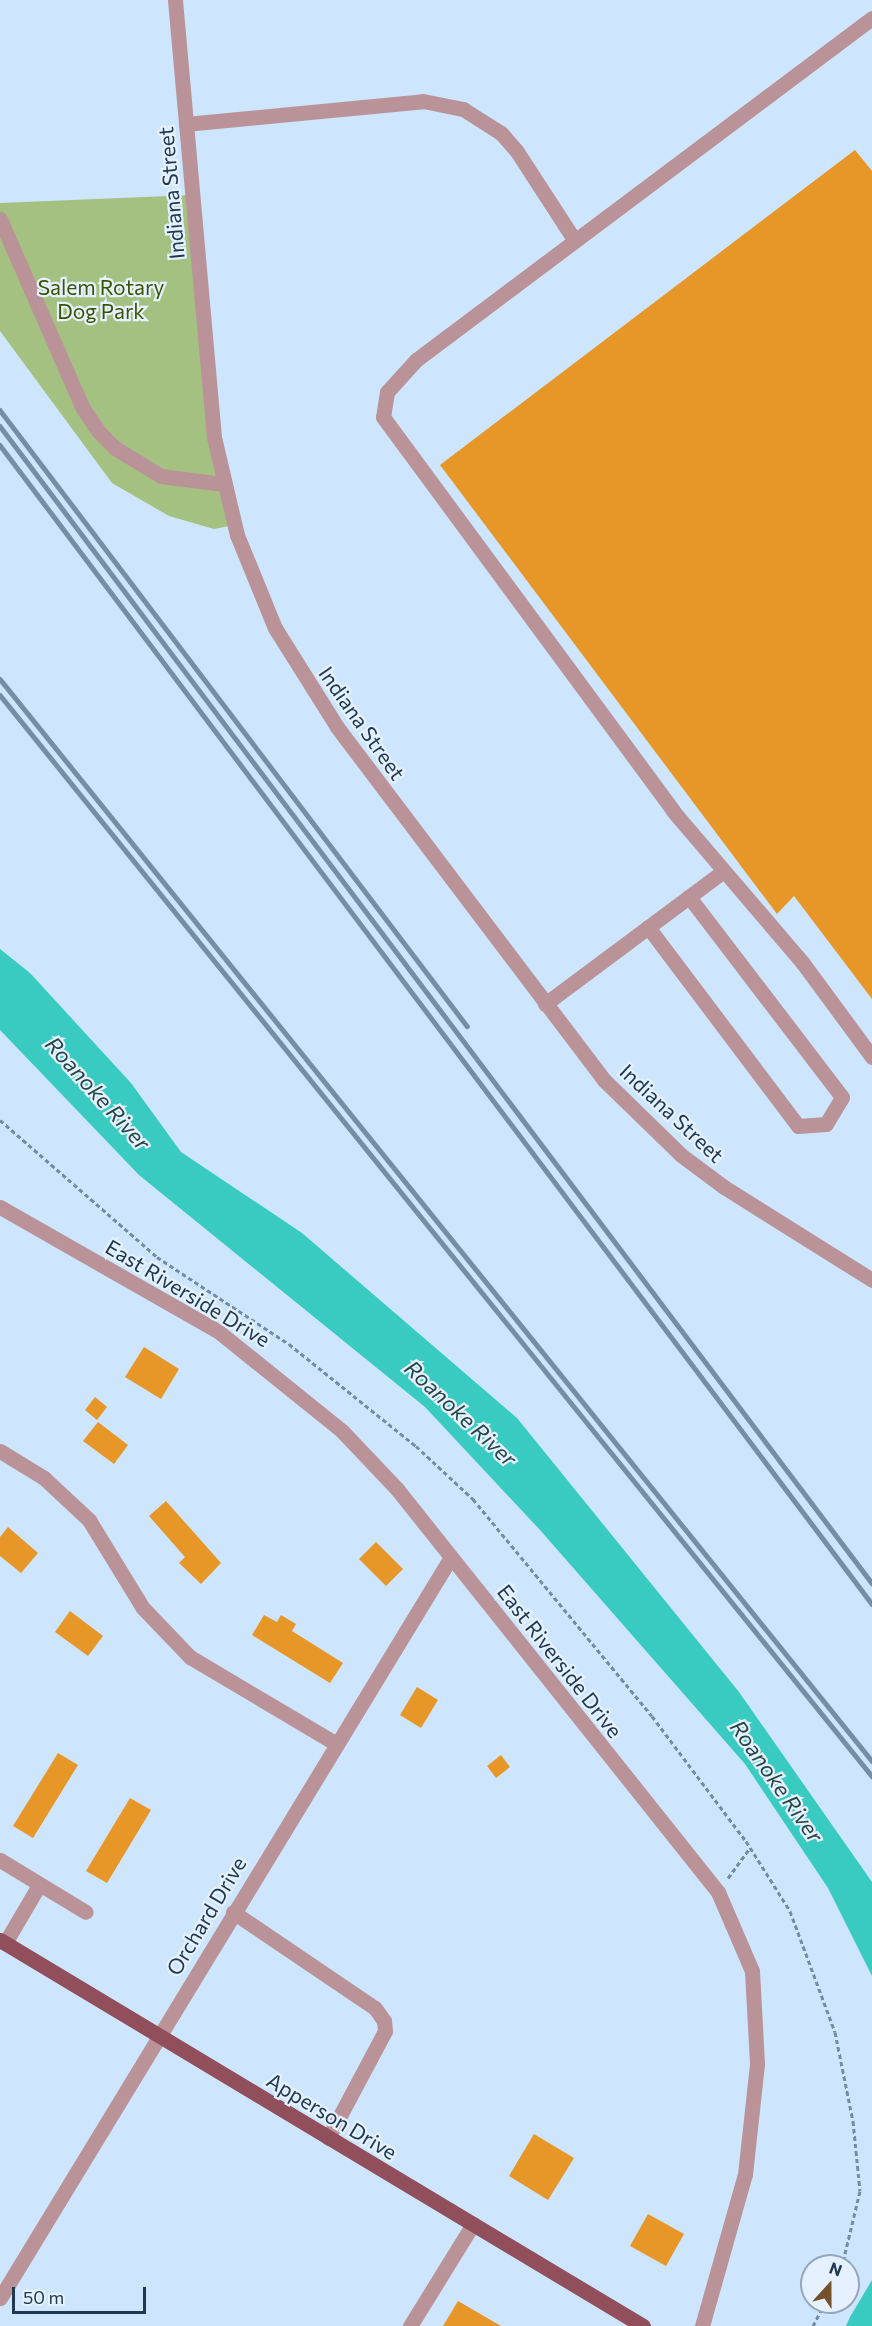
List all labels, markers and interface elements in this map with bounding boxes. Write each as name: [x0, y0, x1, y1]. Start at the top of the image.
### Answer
street label: Indiana Street: [153, 126, 189, 260]
park label: Salem Rotary Dog Park: [38, 274, 164, 324]
street label: Indiana Street: [314, 661, 410, 785]
water label: Roanoke River: [40, 1031, 156, 1155]
street label: Indiana Street: [615, 1058, 729, 1168]
street label: East Riverside Drive: [101, 1234, 275, 1352]
water label: Roanoke River: [400, 1354, 522, 1472]
street label: East Riverside Drive: [492, 1579, 628, 1743]
water label: Roanoke River: [725, 1715, 829, 1847]
street label: Orchard Drive: [161, 1852, 251, 1980]
street label: Apperson Drive: [262, 2067, 402, 2165]
north arrow: [800, 2254, 860, 2314]
text: N: [827, 2258, 845, 2280]
scale bar: [15, 2275, 148, 2313]
text: 50 m: [23, 2286, 64, 2308]

